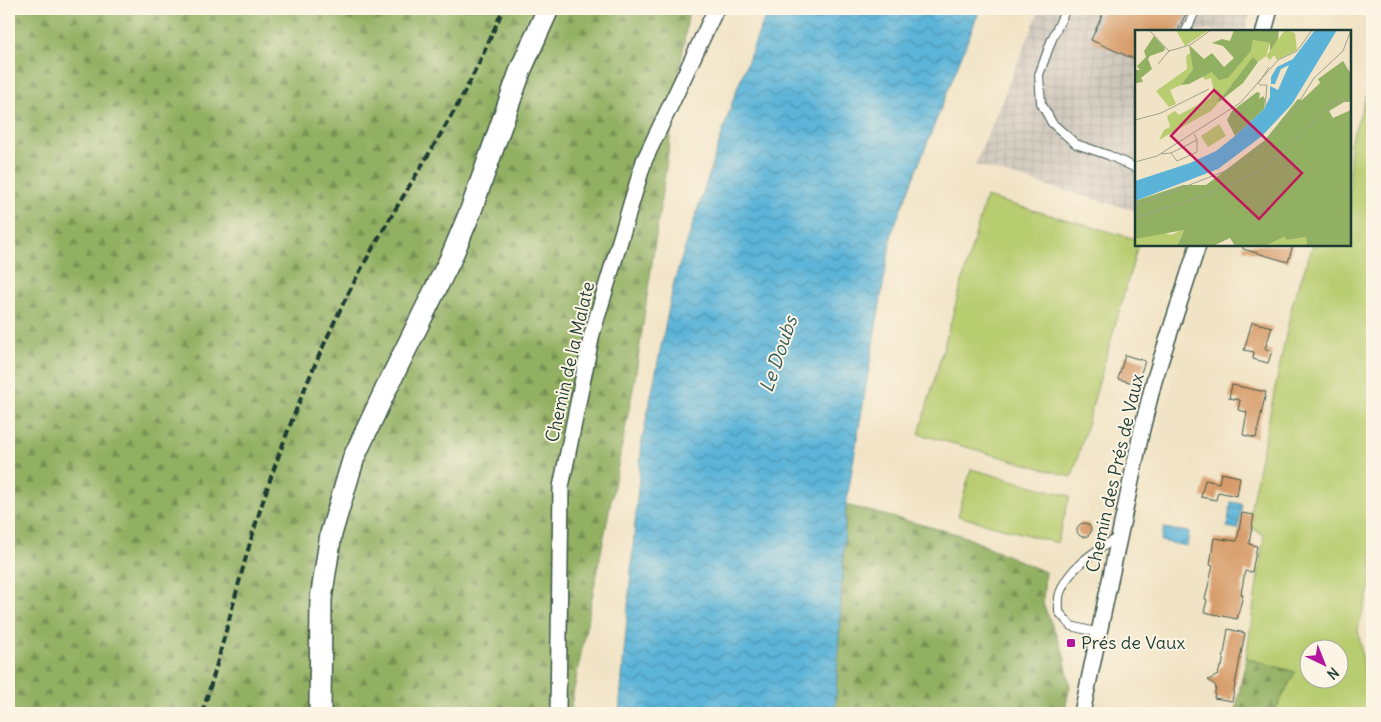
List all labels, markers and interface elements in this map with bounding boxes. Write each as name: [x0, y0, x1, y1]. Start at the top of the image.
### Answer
inset map: [1135, 30, 1351, 246]
street label: Chemin de la Malate: [540, 279, 599, 444]
water label: Le Doubs: [754, 312, 803, 395]
street label: Chemin des Prés de Vaux: [1080, 371, 1149, 575]
place label: Prés de Vaux: [1081, 631, 1185, 654]
marker: Prés de Vaux: [1065, 637, 1077, 649]
north arrow: [1298, 640, 1348, 690]
text: N: [1323, 664, 1343, 683]

